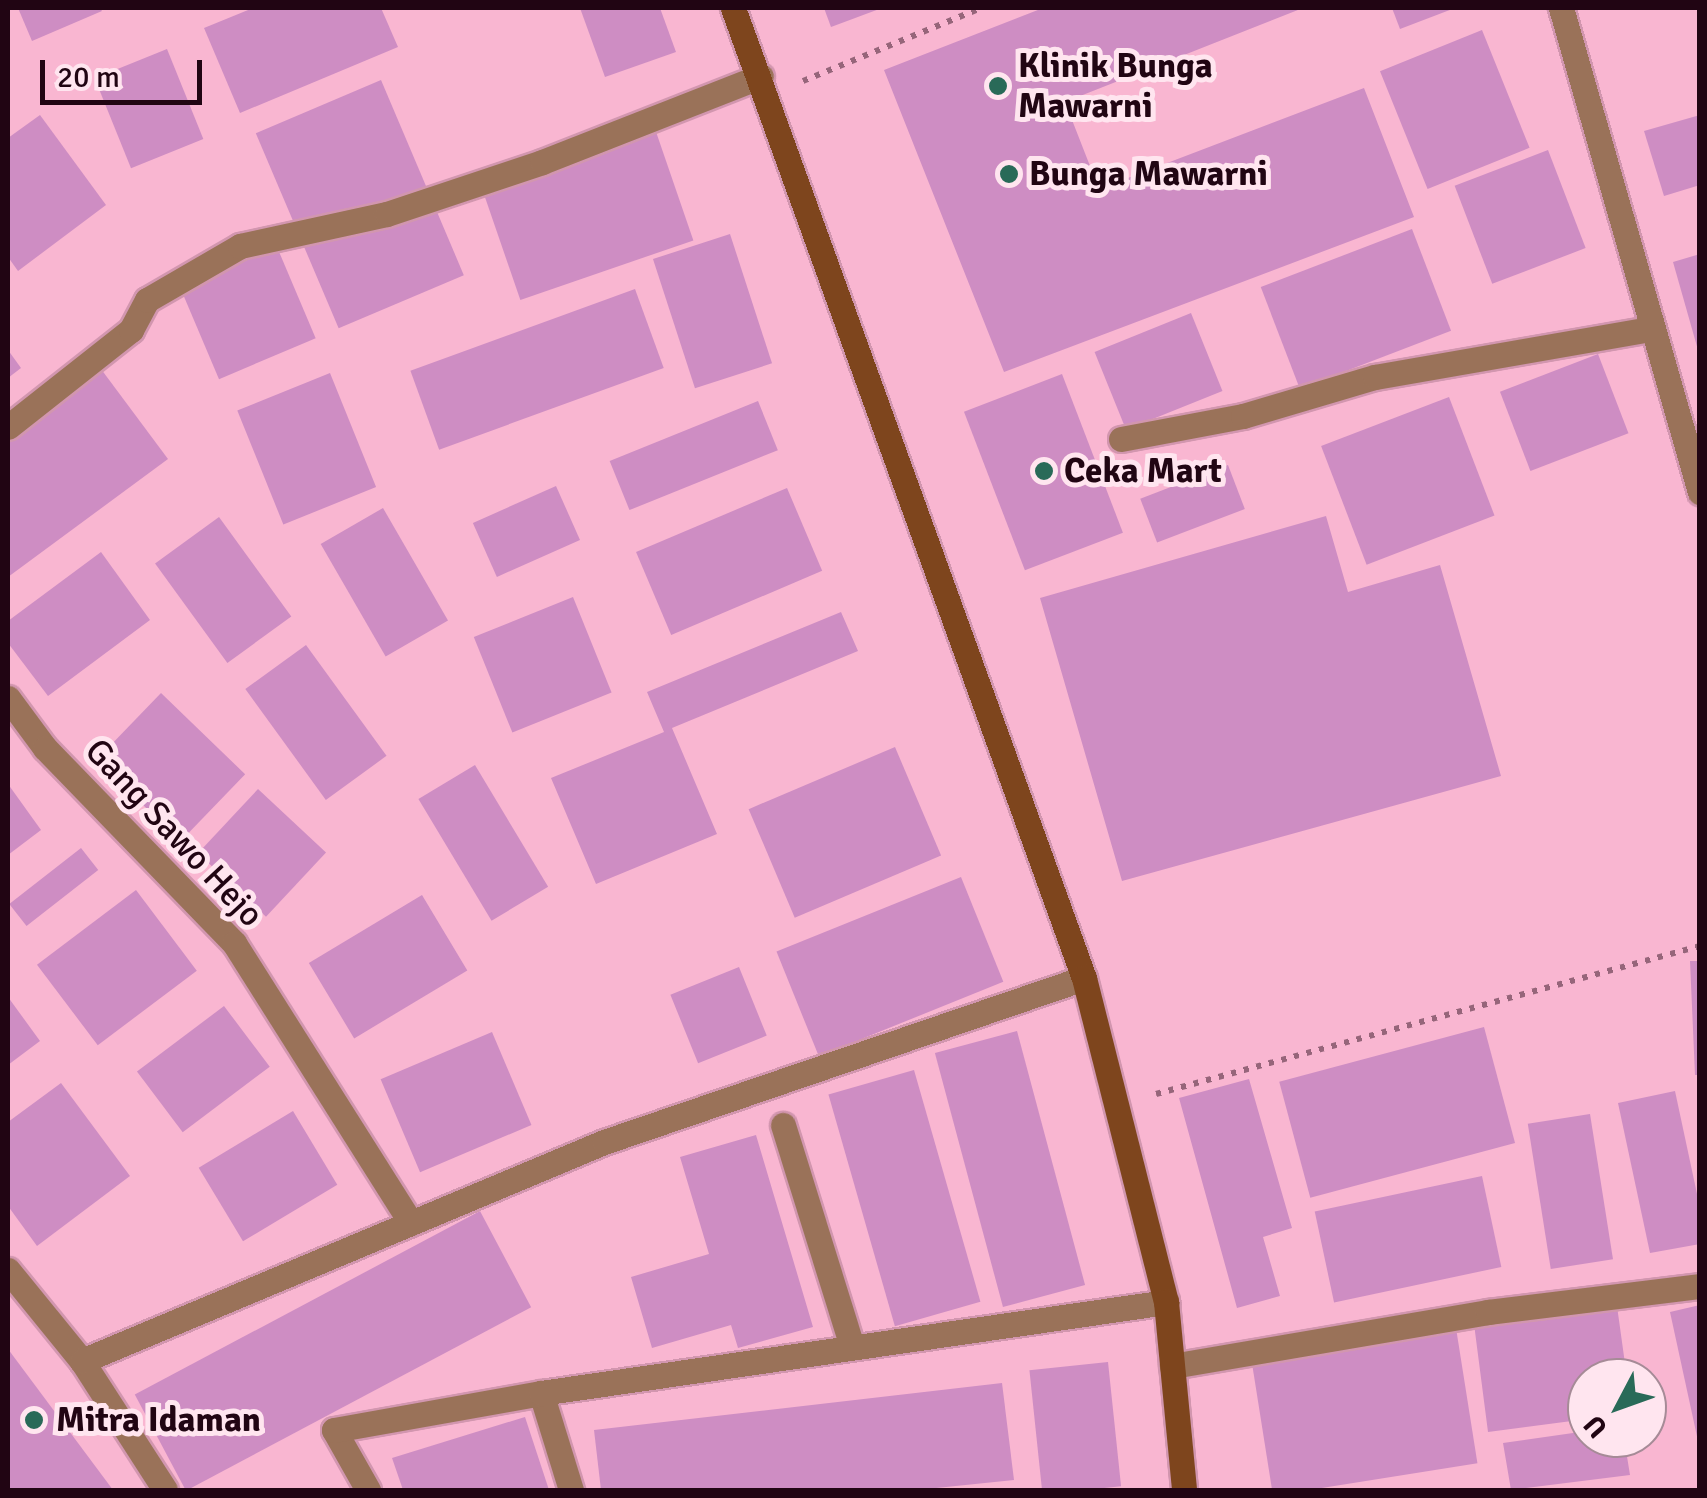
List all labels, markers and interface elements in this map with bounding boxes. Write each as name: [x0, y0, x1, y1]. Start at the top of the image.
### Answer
scale bar: [45, 40, 208, 102]
place label: Klinik Bunga Mawarni: [1018, 45, 1213, 127]
text: 20 m: [57, 59, 120, 96]
marker: Klinik Bunga Mawarni: [987, 75, 1009, 97]
place label: Bunga Mawarni: [1029, 153, 1268, 195]
marker: Bunga Mawarni: [998, 163, 1020, 185]
place label: Ceka Mart: [1064, 450, 1222, 492]
marker: Ceka Mart: [1033, 460, 1055, 482]
street label: Gang Sawo Hejo: [76, 730, 272, 936]
north arrow: [1567, 1358, 1667, 1458]
place label: Mitra Idaman: [56, 1399, 261, 1441]
marker: Mitra Idaman: [21, 1407, 47, 1433]
text: U: [1577, 1408, 1615, 1445]

